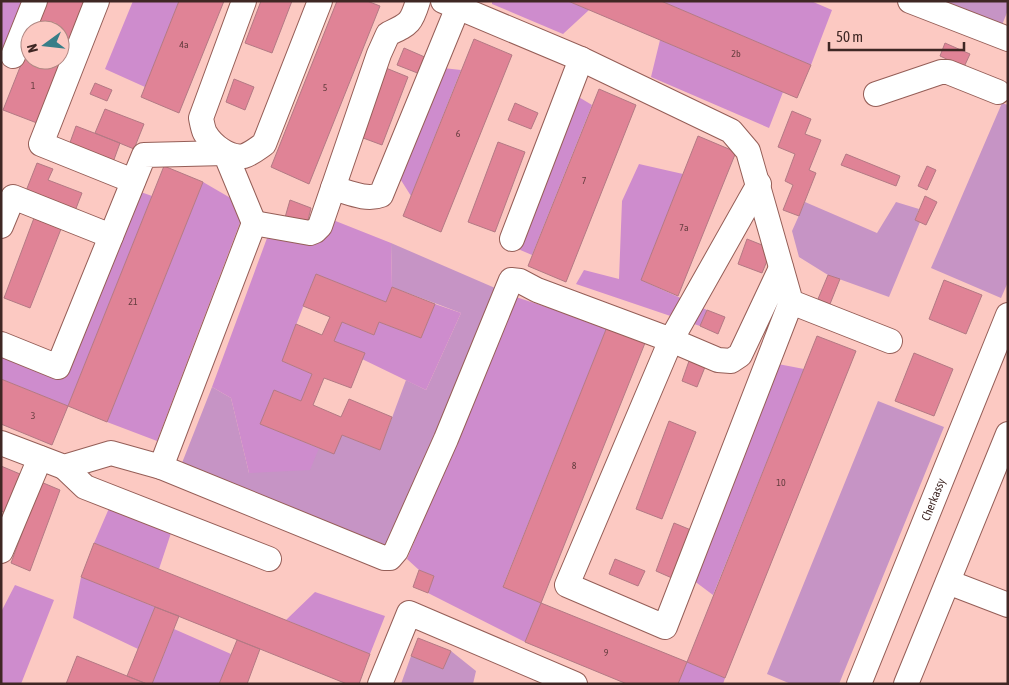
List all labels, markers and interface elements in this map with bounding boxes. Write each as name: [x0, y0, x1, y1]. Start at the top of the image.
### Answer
north arrow: [20, 20, 70, 70]
scale bar: [829, 20, 964, 52]
text: 50 m: [836, 28, 863, 45]
house number: 4a: [179, 39, 189, 50]
text: N: [24, 42, 41, 54]
house number: 2b: [731, 48, 741, 59]
house number: 1: [31, 80, 36, 91]
house number: 5: [323, 82, 328, 93]
house number: 6: [456, 128, 461, 139]
house number: 7: [582, 175, 587, 186]
house number: 7a: [679, 222, 689, 233]
house number: 21: [128, 296, 138, 307]
house number: 3: [31, 410, 36, 421]
house number: 8: [572, 460, 577, 471]
street label: Cherkassy: [919, 476, 948, 523]
house number: 10: [776, 477, 786, 488]
house number: 9: [604, 647, 609, 658]

